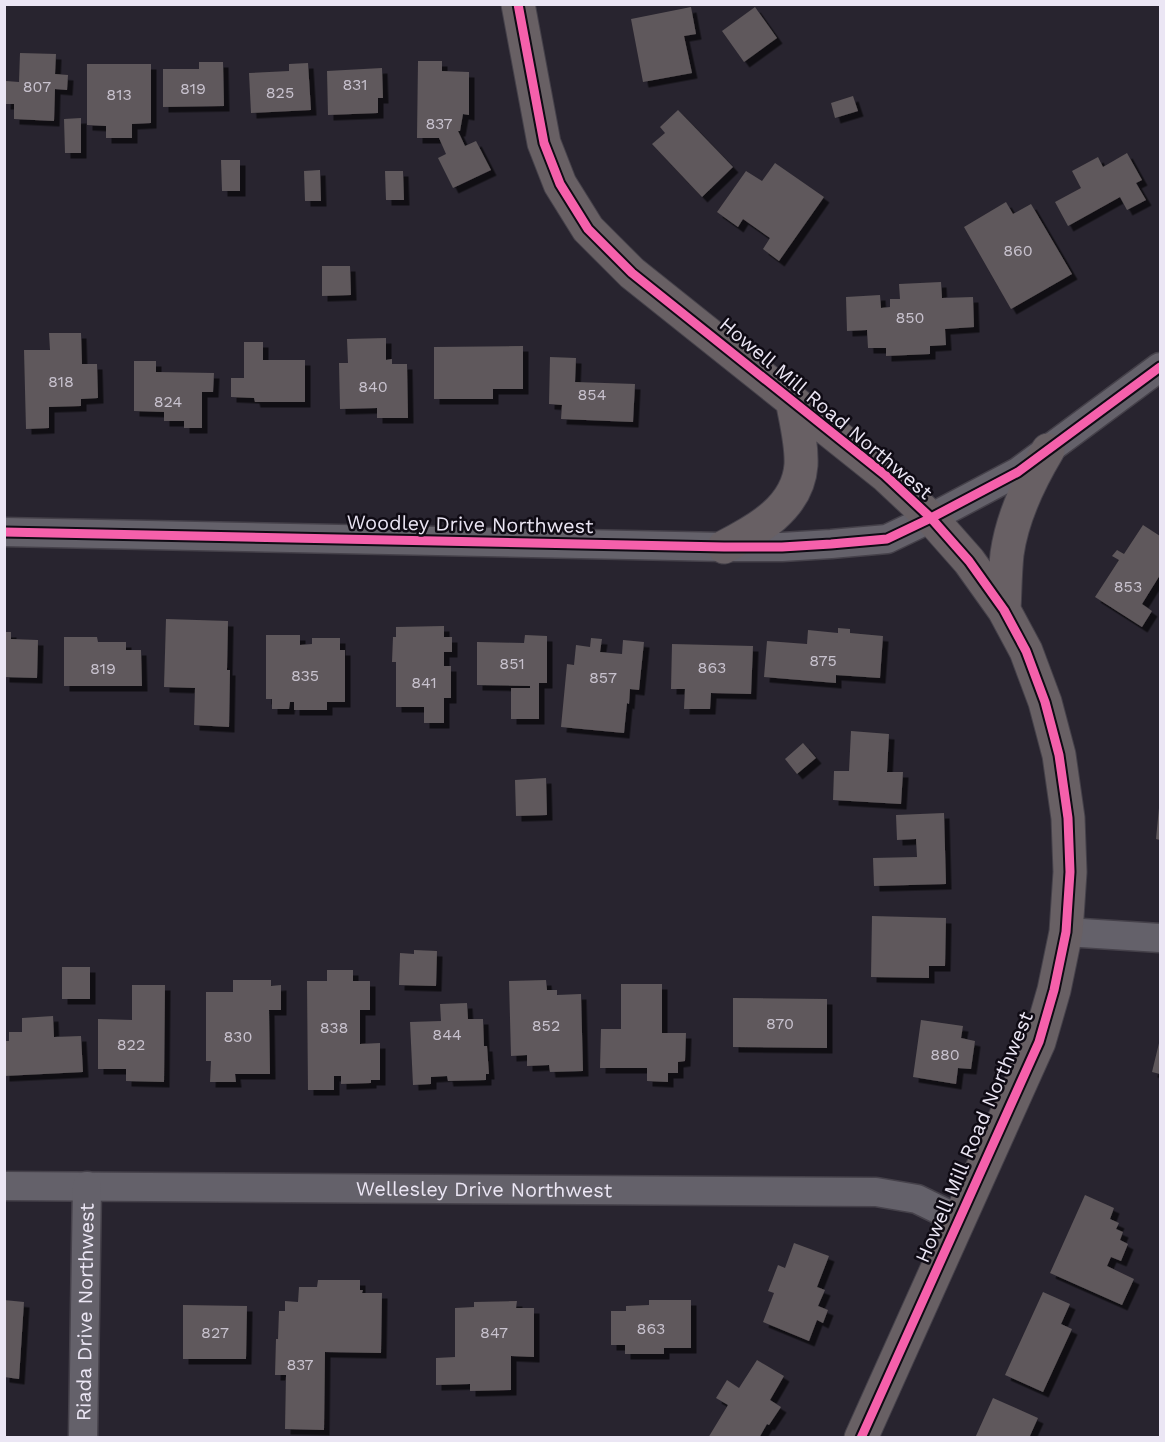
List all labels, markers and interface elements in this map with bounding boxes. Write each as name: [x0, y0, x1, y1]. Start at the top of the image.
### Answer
house number: 831: [342, 75, 368, 94]
house number: 807: [23, 77, 51, 96]
house number: 819: [180, 79, 206, 98]
house number: 825: [266, 83, 294, 102]
house number: 813: [106, 85, 132, 104]
house number: 837: [425, 114, 453, 133]
house number: 860: [1003, 241, 1033, 260]
house number: 850: [895, 308, 925, 327]
street label: Howell Mill Road Northwest: [715, 312, 938, 505]
house number: 818: [48, 372, 74, 391]
house number: 840: [358, 377, 388, 396]
house number: 854: [578, 385, 607, 404]
house number: 824: [154, 392, 182, 411]
street label: Woodley Drive Northwest: [346, 510, 594, 538]
house number: 853: [1114, 577, 1142, 596]
house number: 875: [809, 651, 837, 670]
house number: 851: [499, 654, 525, 673]
house number: 863: [698, 658, 726, 677]
house number: 819: [90, 659, 116, 678]
house number: 835: [291, 666, 319, 685]
house number: 857: [589, 668, 617, 687]
house number: 841: [411, 673, 437, 692]
street label: Howell Mill Road Northwest: [910, 1007, 1038, 1266]
house number: 870: [766, 1014, 794, 1033]
house number: 852: [532, 1016, 560, 1035]
house number: 838: [320, 1018, 348, 1037]
house number: 844: [432, 1025, 462, 1044]
house number: 830: [224, 1027, 252, 1046]
house number: 822: [117, 1035, 145, 1054]
house number: 880: [930, 1045, 960, 1064]
street label: Wellesley Drive Northwest: [356, 1176, 613, 1202]
street label: Riada Drive Northwest: [71, 1202, 99, 1421]
house number: 863: [637, 1319, 665, 1338]
house number: 827: [201, 1323, 229, 1342]
house number: 847: [480, 1323, 508, 1342]
house number: 837: [286, 1355, 314, 1374]

